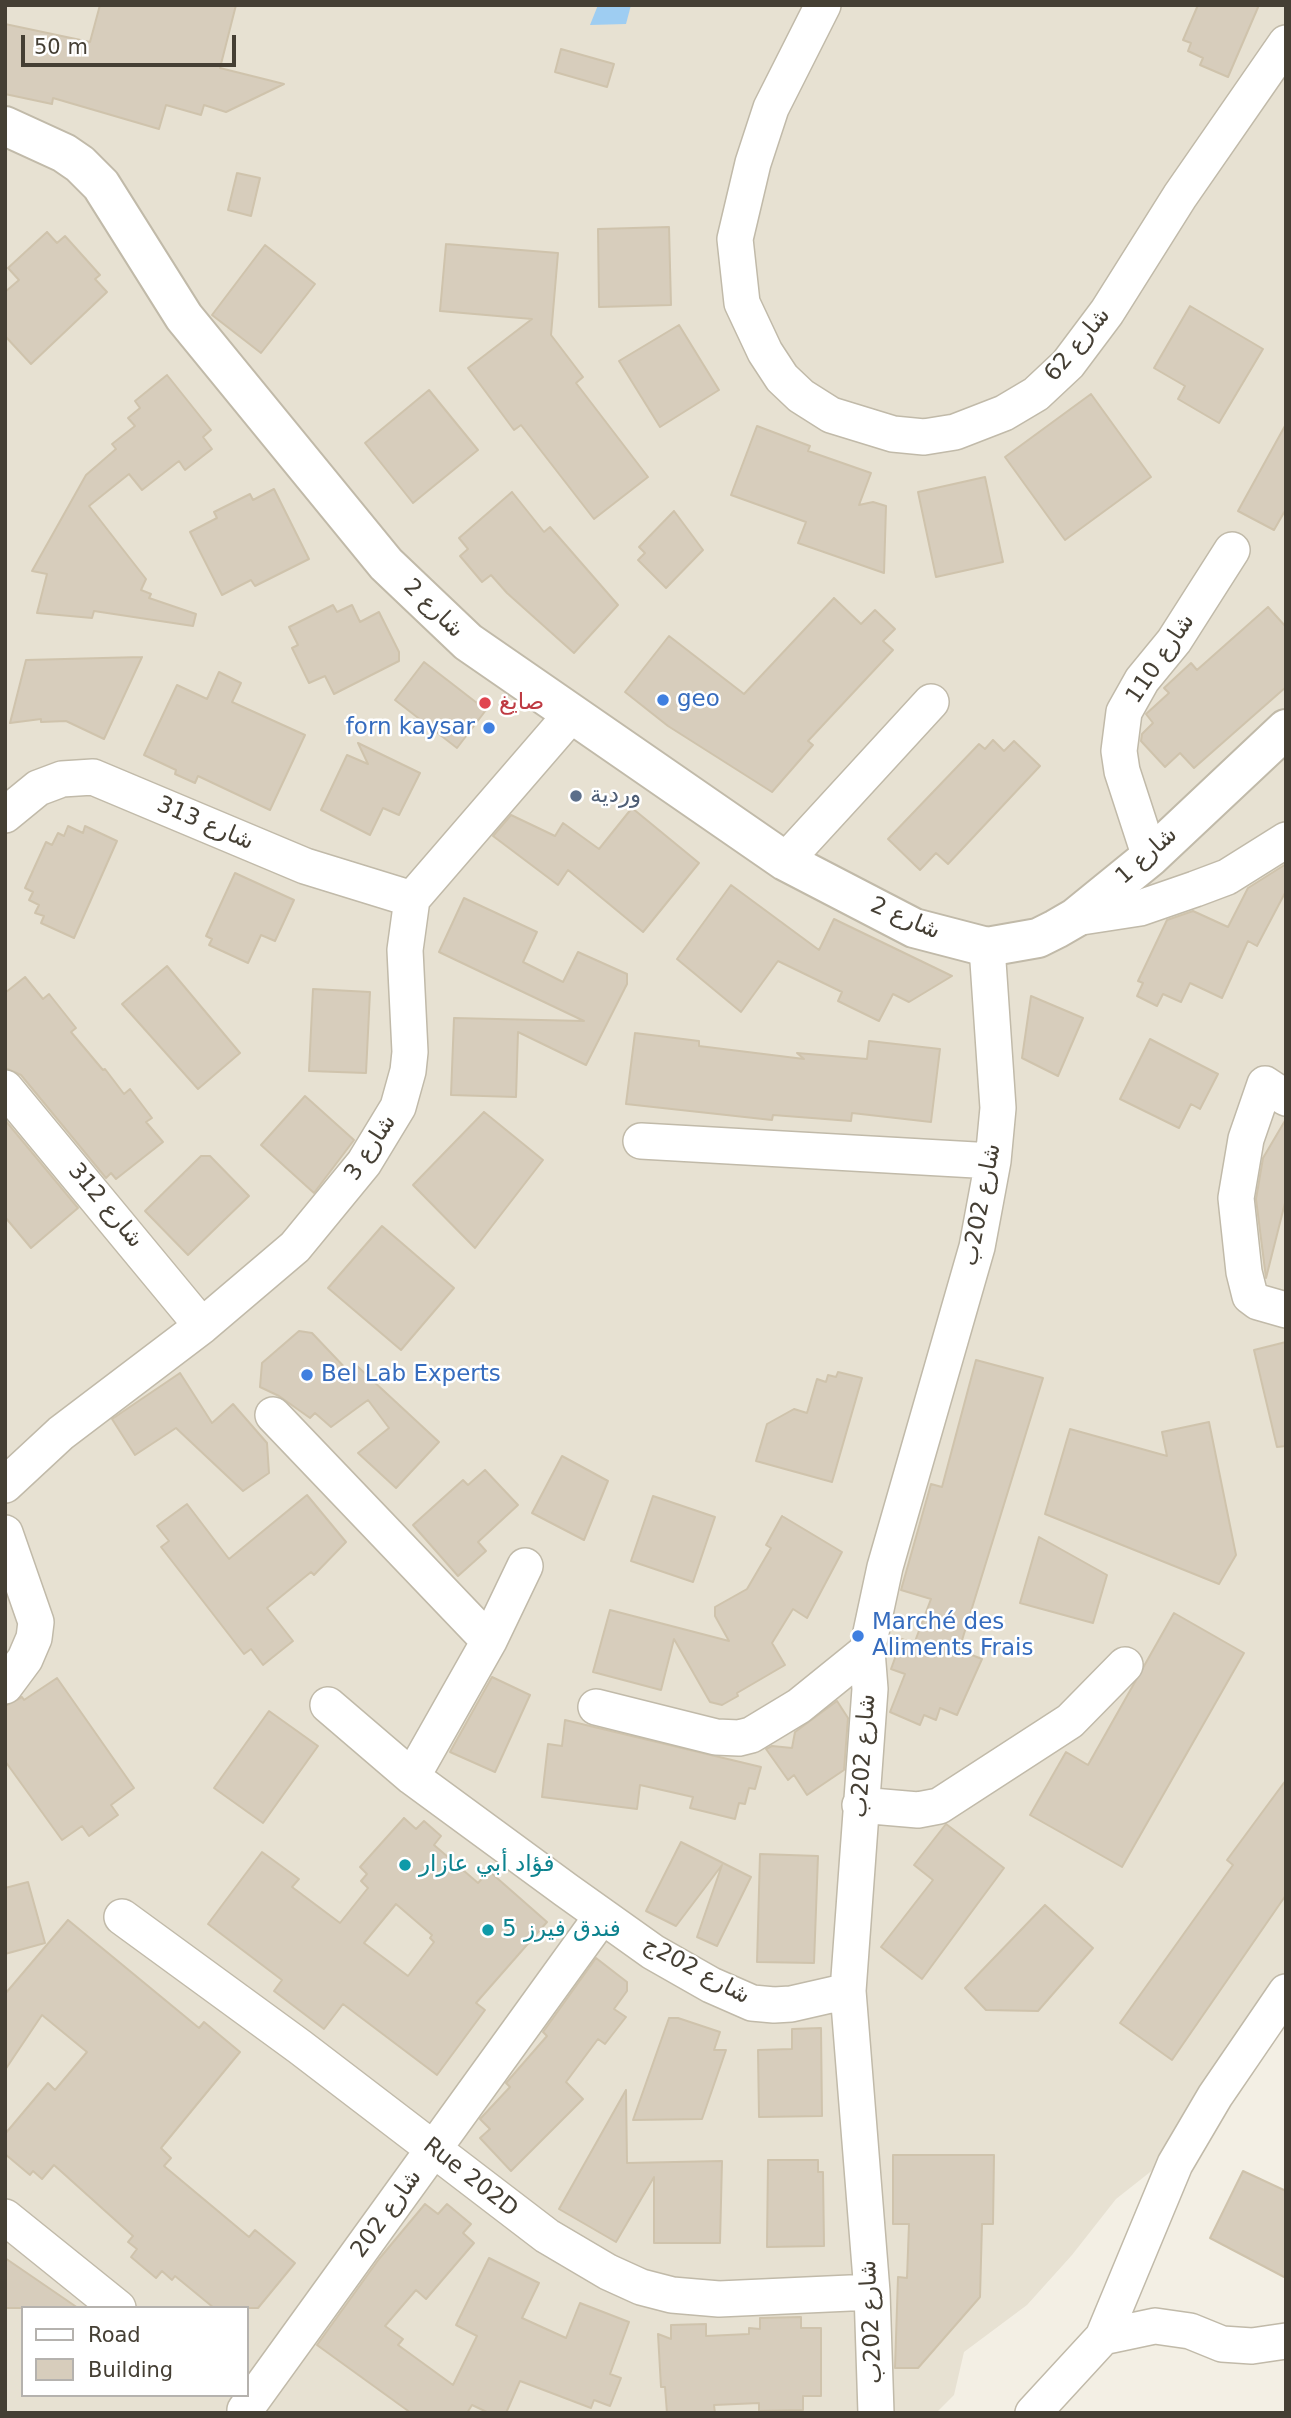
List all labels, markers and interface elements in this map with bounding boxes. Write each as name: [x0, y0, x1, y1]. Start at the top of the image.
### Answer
scale bar: [24, 21, 240, 65]
text: 50 m: [34, 35, 88, 59]
street label: شارع 62: [1039, 303, 1117, 387]
street label: شارع 2: [397, 574, 469, 644]
street label: شارع 110: [1121, 609, 1201, 709]
place label: geo: [677, 686, 720, 714]
place label: صايغ: [499, 689, 544, 717]
marker: geo: [655, 692, 671, 708]
marker: صايغ: [477, 695, 493, 711]
place label: forn kaysar: [346, 714, 475, 742]
marker: forn kaysar: [481, 720, 497, 736]
place label: وردية: [590, 782, 641, 810]
marker: وردية: [568, 788, 584, 804]
street label: شارع 313: [153, 791, 257, 857]
street label: شارع 1: [1111, 821, 1183, 891]
street label: شارع 2: [866, 892, 944, 946]
street label: شارع 3: [340, 1110, 402, 1186]
street label: شارع 202ب: [957, 1142, 1007, 1268]
street label: شارع 312: [62, 1158, 148, 1254]
place label: Bel Lab Experts: [321, 1361, 501, 1389]
marker: Bel Lab Experts: [299, 1367, 315, 1383]
place label: Marché des Aliments Frais: [872, 1609, 1033, 1663]
marker: Marché des Aliments Frais: [850, 1628, 866, 1644]
street label: شارع 202ب: [846, 1693, 882, 1819]
place label: فؤاد أبي عازار: [419, 1851, 554, 1879]
marker: فؤاد أبي عازار: [397, 1857, 413, 1873]
place label: فندق فيرز 5: [502, 1916, 621, 1944]
marker: فندق فيرز 5: [480, 1922, 496, 1938]
street label: شارع 202ج: [638, 1931, 754, 2011]
street label: Rue 202D: [417, 2132, 523, 2224]
street label: شارع 202: [346, 2164, 428, 2264]
street label: شارع 202ب: [855, 2259, 889, 2385]
legend: [21, 2306, 248, 2397]
text: Road: [88, 2323, 141, 2347]
text: Building: [88, 2358, 173, 2382]

